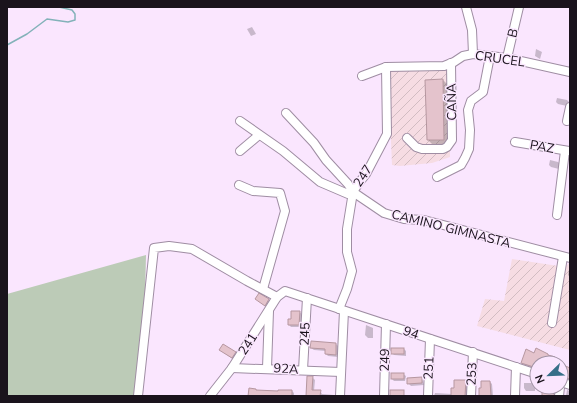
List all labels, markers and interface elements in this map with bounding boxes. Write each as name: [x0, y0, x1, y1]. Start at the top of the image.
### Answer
street label: B: [503, 27, 523, 39]
street label: CRUCEL: [474, 47, 526, 71]
street label: CAÑA: [443, 83, 461, 121]
street label: PAZ: [528, 136, 556, 158]
street label: 247: [349, 161, 377, 191]
street label: CAMINO GIMNASTA: [389, 205, 513, 253]
street label: 245: [295, 322, 315, 346]
street label: 94: [401, 322, 421, 344]
street label: 241: [234, 329, 262, 359]
street label: 249: [376, 348, 394, 372]
north arrow: [529, 355, 569, 395]
street label: 251: [420, 356, 438, 380]
street label: 92A: [273, 359, 300, 379]
street label: 253: [463, 362, 481, 386]
text: N: [532, 372, 549, 385]

